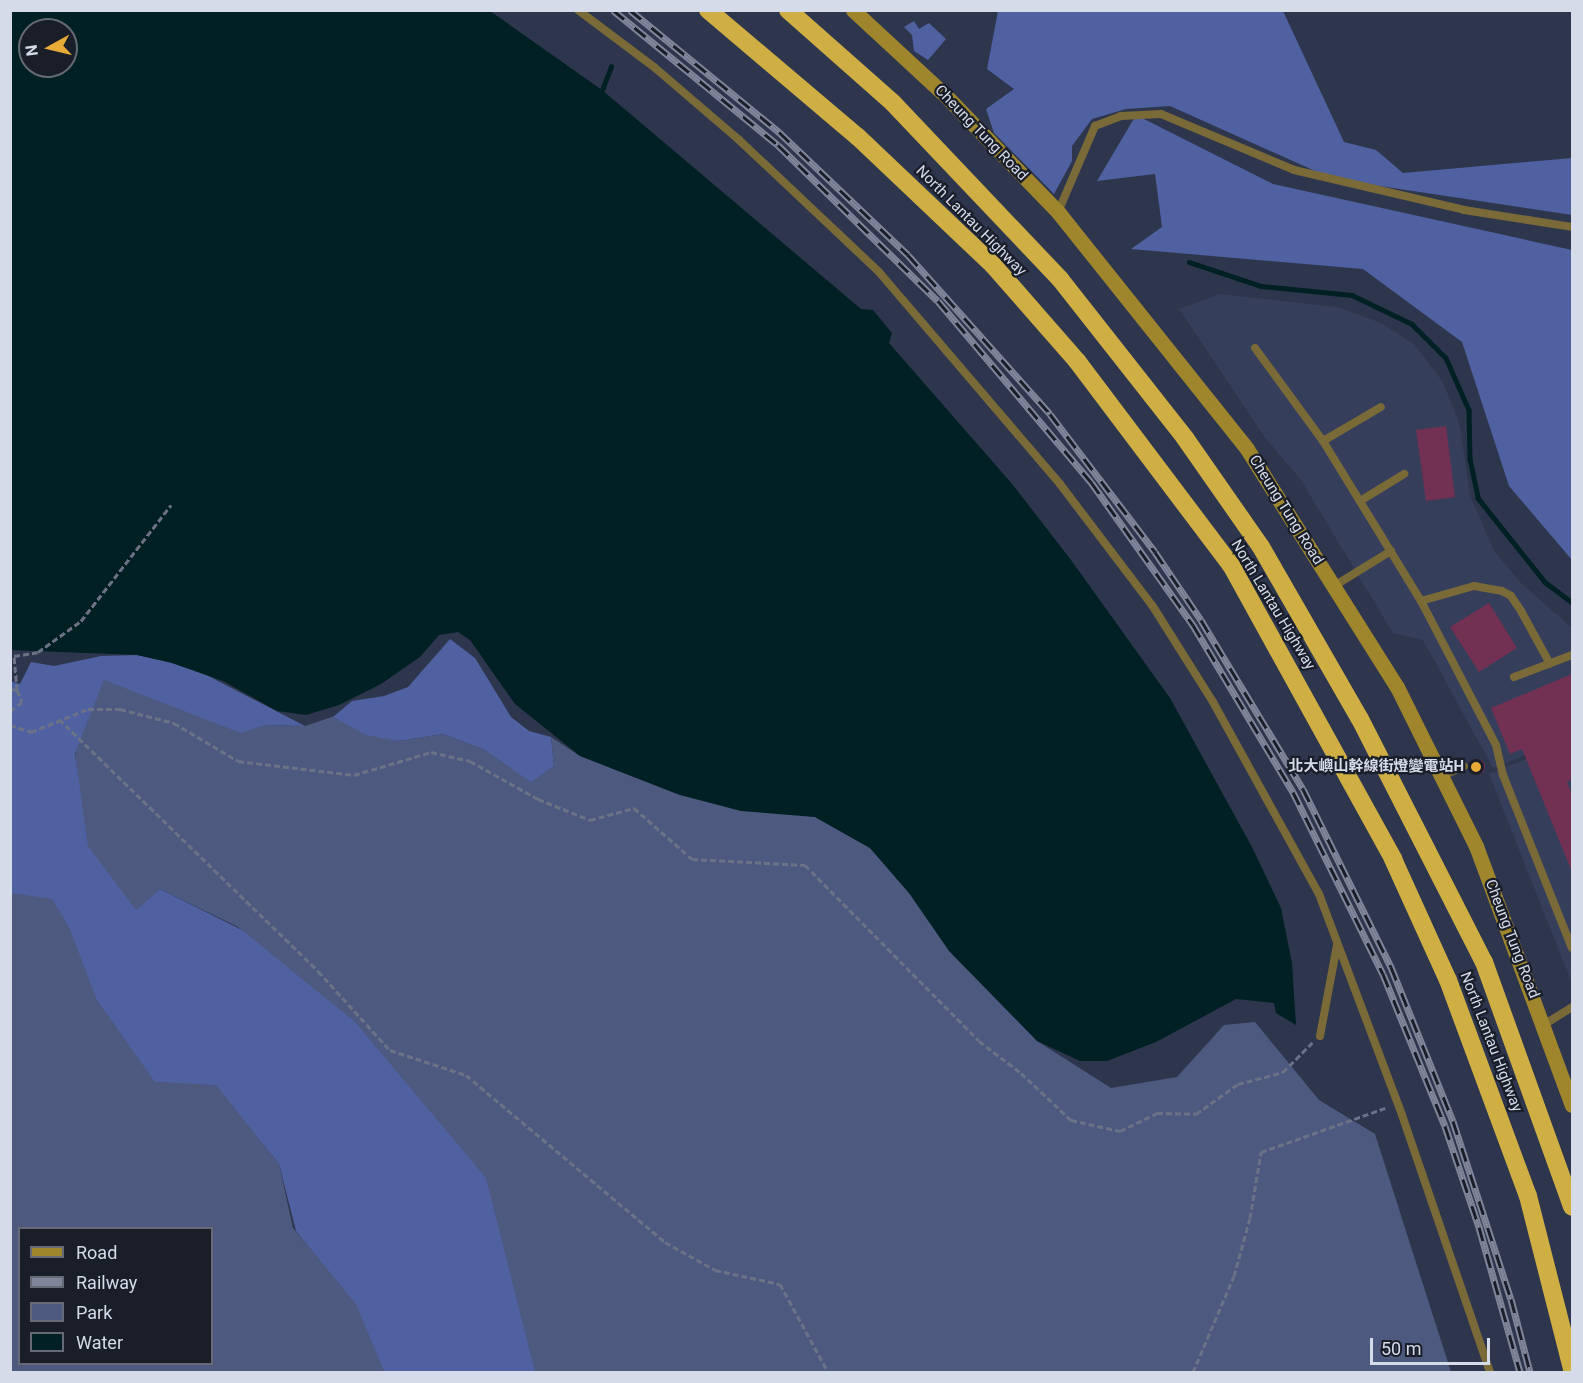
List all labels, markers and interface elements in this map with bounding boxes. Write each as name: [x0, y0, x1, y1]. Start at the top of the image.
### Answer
north arrow: [18, 18, 78, 78]
text: N: [21, 43, 42, 57]
street label: Cheung Tung Road: [931, 81, 1031, 185]
street label: North Lantau Highway: [912, 162, 1030, 280]
street label: Cheung Tung Road: [1245, 452, 1327, 568]
street label: North Lantau Highway: [1227, 537, 1319, 673]
place label: 北大嶼山幹線街燈變電站H: [1288, 758, 1464, 776]
marker: 北大嶼山幹線街燈變電站H: [1469, 760, 1483, 774]
street label: Cheung Tung Road: [1481, 877, 1543, 1001]
street label: North Lantau Highway: [1456, 969, 1526, 1115]
legend: [18, 1227, 213, 1365]
text: Road: [76, 1242, 117, 1263]
text: Railway: [76, 1272, 137, 1293]
text: Park: [76, 1302, 112, 1323]
scale bar: [1373, 1326, 1493, 1364]
text: Water: [76, 1332, 123, 1353]
text: 50 m: [1381, 1338, 1421, 1359]

